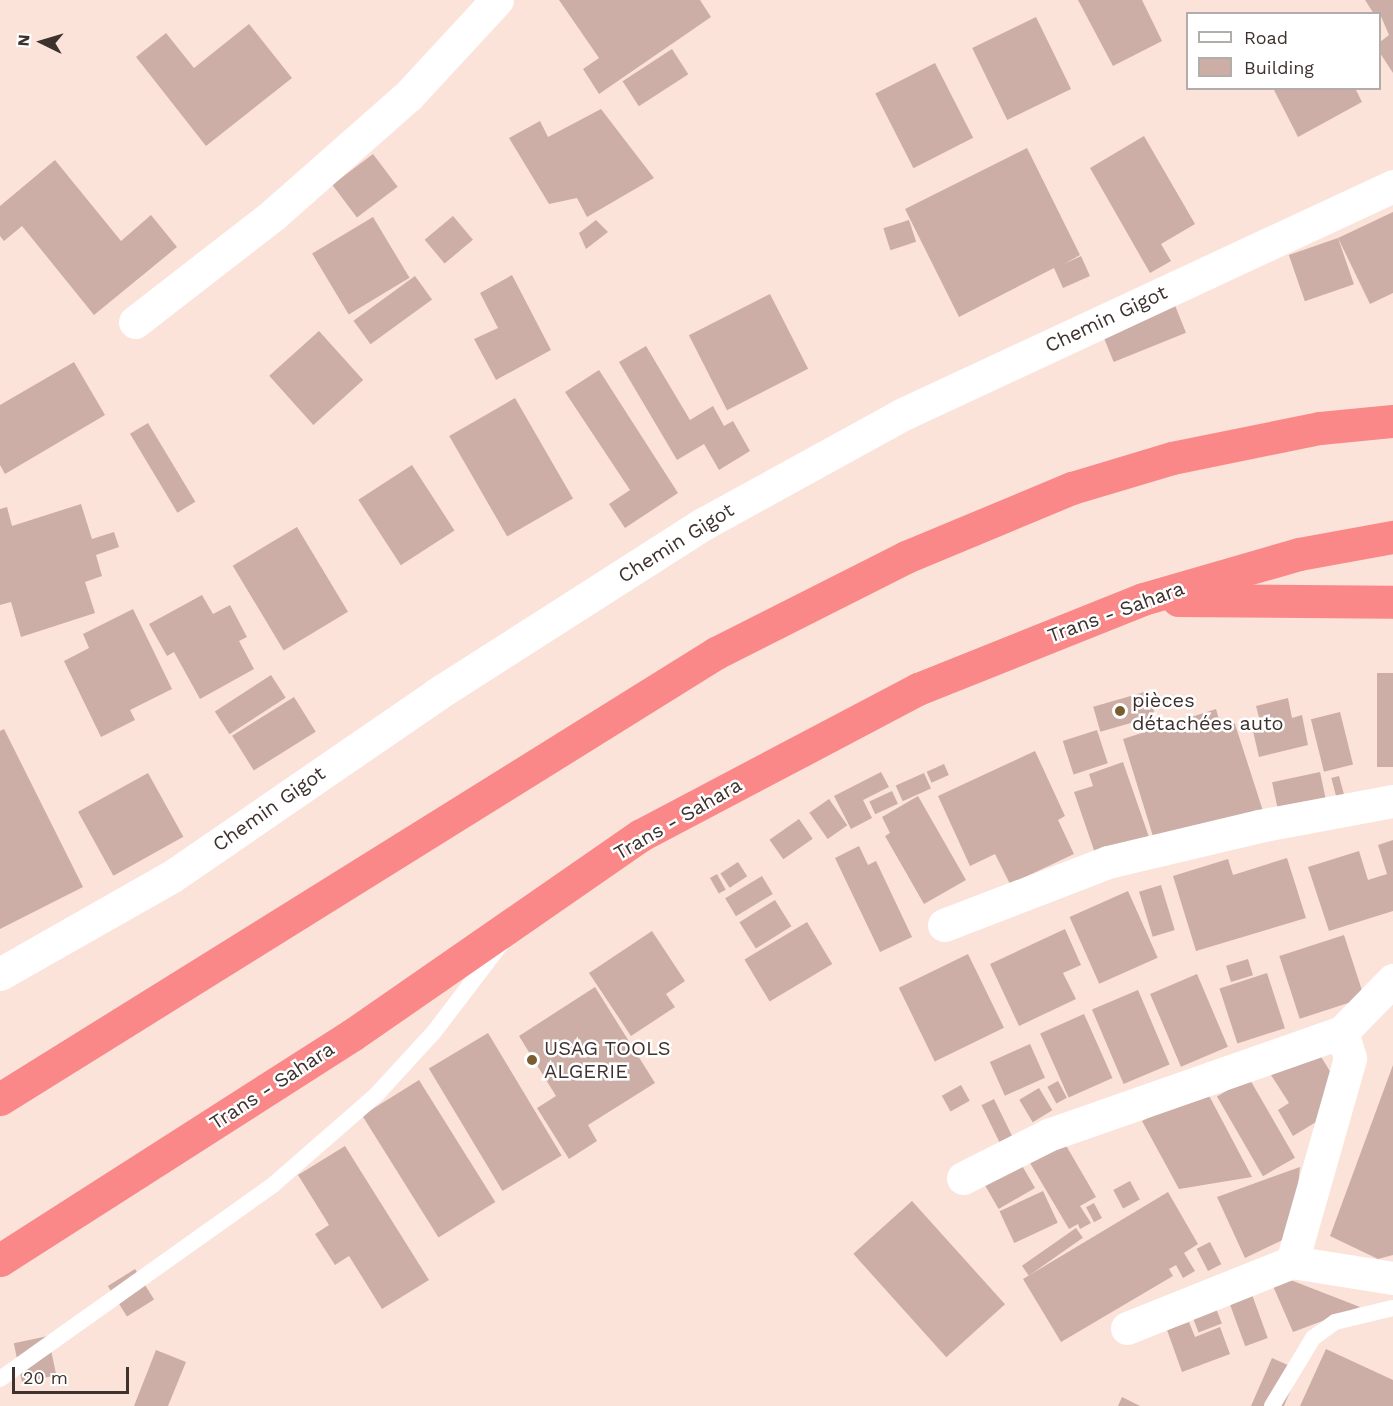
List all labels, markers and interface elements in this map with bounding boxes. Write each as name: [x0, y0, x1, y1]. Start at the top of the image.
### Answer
north arrow: [12, 12, 72, 72]
legend: [1186, 12, 1381, 90]
text: Road: [1244, 27, 1288, 48]
text: N: [14, 34, 34, 47]
text: Building: [1244, 57, 1314, 78]
street label: Chemin Gigot: [1041, 280, 1171, 358]
street label: Chemin Gigot: [614, 498, 738, 588]
street label: Trans - Sahara: [1044, 576, 1188, 648]
place label: pièces détachées auto: [1132, 688, 1284, 735]
marker: pièces détachées auto: [1113, 704, 1127, 718]
street label: Chemin Gigot: [208, 761, 330, 857]
street label: Trans - Sahara: [610, 773, 746, 865]
place label: USAG TOOLS ALGERIE: [544, 1036, 671, 1083]
street label: Trans - Sahara: [205, 1037, 339, 1135]
marker: USAG TOOLS ALGERIE: [525, 1053, 539, 1067]
scale bar: [15, 1355, 132, 1393]
text: 20 m: [23, 1367, 68, 1388]

